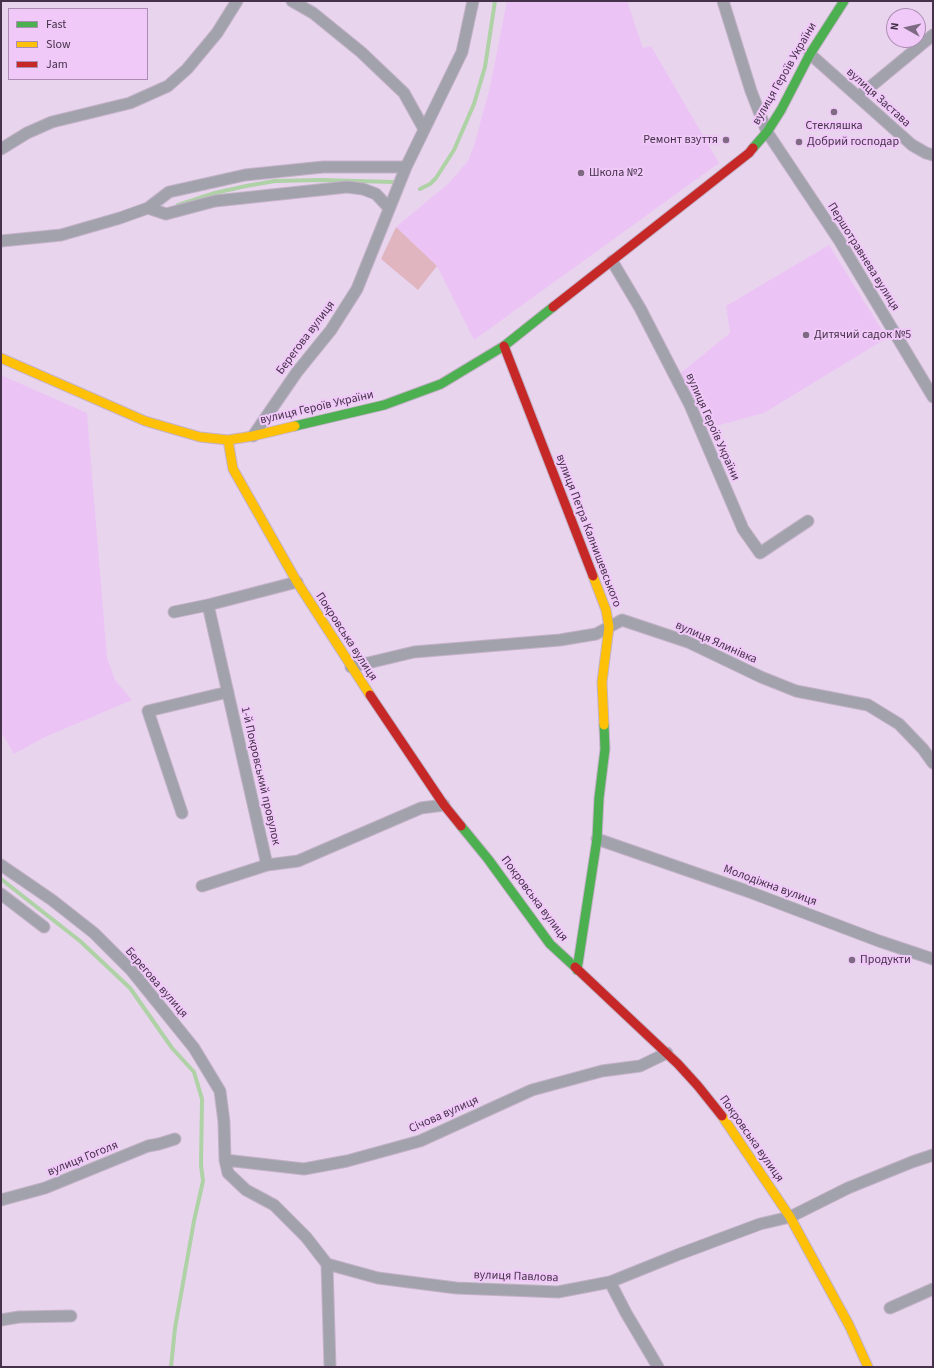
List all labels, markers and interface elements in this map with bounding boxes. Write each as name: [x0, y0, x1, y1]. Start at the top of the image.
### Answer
legend: [8, 8, 148, 80]
north arrow: [886, 8, 926, 48]
text: Fast: [46, 16, 66, 33]
street label: вулиця Героїв України: [750, 20, 820, 128]
text: N: [887, 22, 903, 31]
text: Slow: [46, 36, 71, 53]
text: Jam: [46, 56, 68, 73]
street label: вулиця Застава: [843, 65, 913, 131]
marker: Стекляшка: [829, 107, 839, 117]
place label: Стекляшка: [805, 119, 863, 133]
place label: Ремонт взуття: [643, 133, 718, 147]
marker: Ремонт взуття: [721, 135, 731, 145]
place label: Добрий господар: [807, 135, 899, 149]
marker: Добрий господар: [794, 137, 804, 147]
place label: Школа №2: [589, 166, 643, 180]
marker: Школа №2: [576, 168, 586, 178]
street label: Першотравнева вулиця: [824, 200, 902, 314]
street label: Берегова вулиця: [274, 298, 338, 378]
place label: Дитячий садок №5: [814, 328, 911, 342]
marker: Дитячий садок №5: [801, 330, 811, 340]
street label: вулиця Героїв України: [682, 371, 742, 483]
street label: вулиця Героїв України: [259, 388, 375, 428]
street label: вулиця Петра Калнишевського: [552, 453, 624, 609]
street label: Покровська вулиця: [312, 590, 380, 684]
street label: вулиця Ялинівка: [673, 619, 759, 667]
street label: 1-й Покровський провулок: [237, 705, 283, 847]
street label: Покровська вулиця: [497, 854, 571, 944]
street label: Молодіжна вулиця: [721, 862, 819, 910]
street label: Берегова вулиця: [122, 945, 190, 1021]
place label: Продукти: [860, 953, 911, 967]
marker: Продукти: [847, 955, 857, 965]
street label: Січова вулиця: [407, 1093, 481, 1137]
street label: Покровська вулиця: [716, 1093, 786, 1185]
street label: вулиця Гоголя: [46, 1138, 120, 1180]
street label: вулиця Павлова: [473, 1268, 559, 1286]

